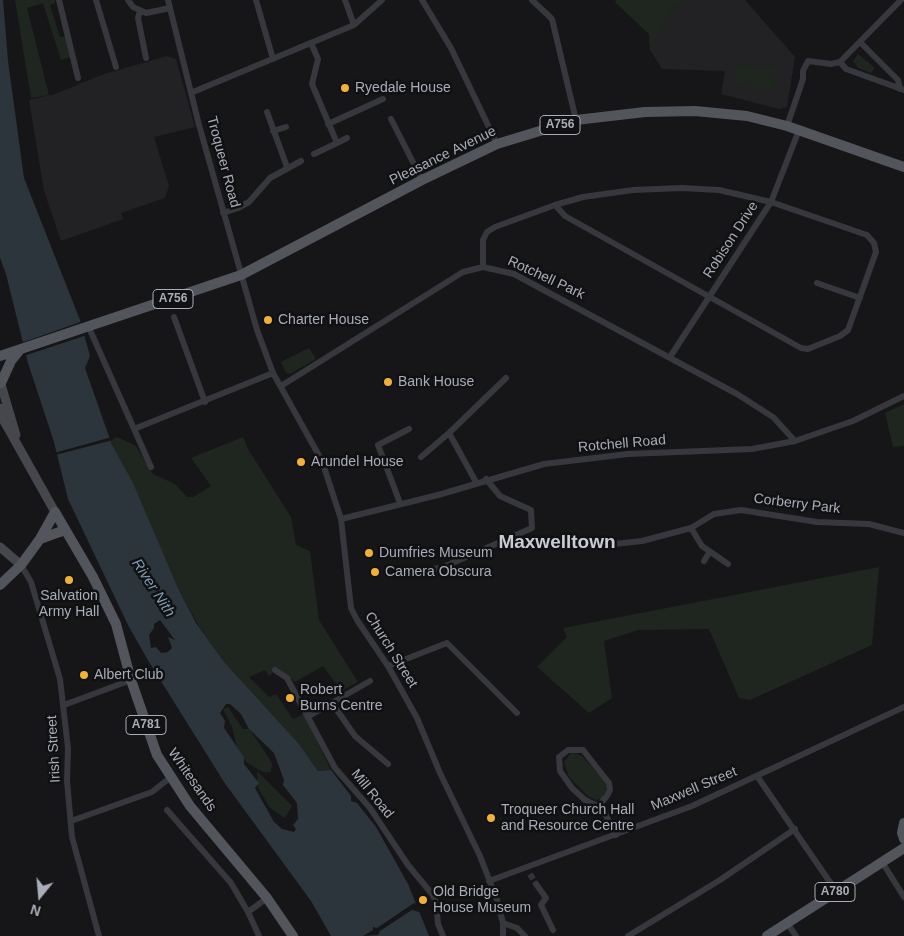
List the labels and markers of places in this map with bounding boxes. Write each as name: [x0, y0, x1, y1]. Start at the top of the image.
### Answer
place label: Ryedale House: [355, 80, 451, 96]
marker: Ryedale House: [339, 82, 351, 94]
place label: Charter House: [278, 312, 369, 328]
marker: Charter House: [262, 314, 274, 326]
place label: Bank House: [398, 374, 474, 390]
marker: Bank House: [382, 376, 394, 388]
place label: Arundel House: [311, 454, 404, 470]
marker: Arundel House: [295, 456, 307, 468]
place label: Dumfries Museum: [379, 545, 493, 561]
marker: Dumfries Museum: [363, 547, 375, 559]
place label: Camera Obscura: [385, 564, 492, 580]
marker: Camera Obscura: [369, 566, 381, 578]
marker: Salvation Army Hall: [63, 574, 75, 586]
place label: Salvation Army Hall: [39, 588, 99, 620]
place label: Albert Club: [94, 667, 163, 683]
marker: Albert Club: [78, 669, 90, 681]
place label: Robert Burns Centre: [300, 682, 382, 714]
marker: Robert Burns Centre: [284, 692, 296, 704]
place label: Troqueer Church Hall and Resource Centre: [501, 802, 634, 834]
marker: Troqueer Church Hall and Resource Centre: [485, 812, 497, 824]
place label: Old Bridge House Museum: [433, 884, 531, 916]
marker: Old Bridge House Museum: [417, 894, 429, 906]

